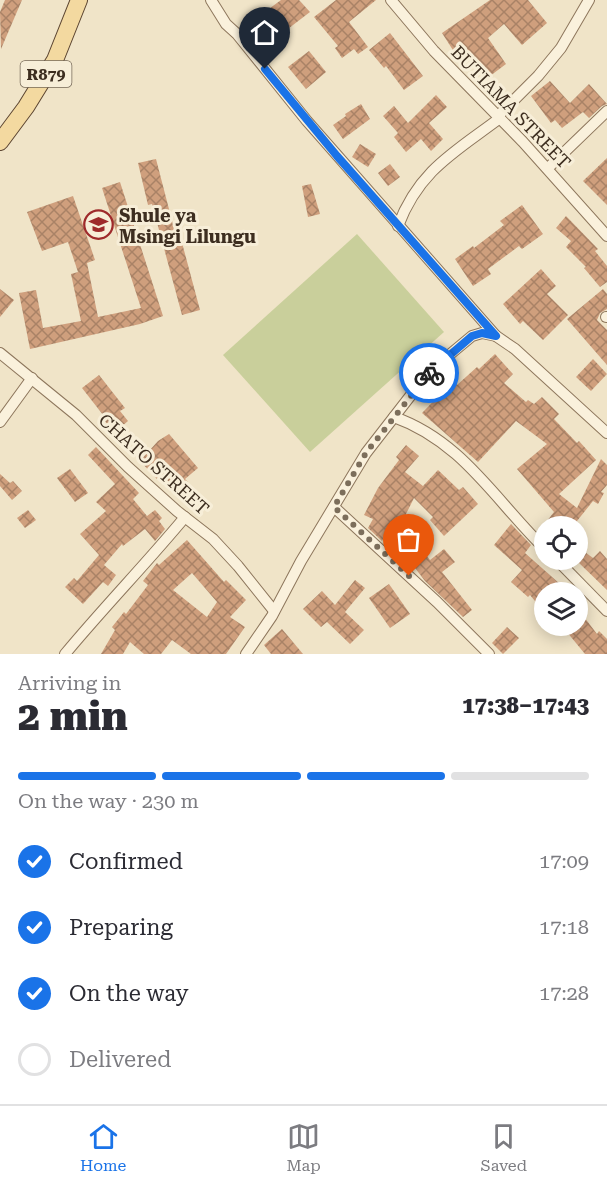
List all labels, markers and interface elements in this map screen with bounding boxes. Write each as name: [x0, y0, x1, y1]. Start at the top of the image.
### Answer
pin: [239, 7, 290, 69]
icon: home: [248, 16, 281, 49]
street label: BUTIAMA STREET: [447, 41, 575, 173]
road number: R879: [20, 61, 72, 87]
place label: Shule ya Msingi Lilungu: [119, 205, 256, 247]
school or university icon: Shule ya Msingi Lilungu: [82, 209, 114, 241]
courier: [399, 343, 459, 403]
icon: bike: [413, 357, 446, 390]
street label: CHATO STREET: [95, 409, 213, 519]
pin: [383, 514, 434, 576]
map controls: [534, 516, 588, 636]
button: locate: [534, 516, 588, 570]
icon: bag: [392, 523, 425, 556]
button: layers: [534, 582, 588, 636]
text: Arriving in: [18, 671, 121, 695]
text: 17:38–17:43: [462, 693, 589, 718]
text: 2 min: [18, 694, 128, 740]
text: On the way · 230 m: [18, 789, 199, 813]
icon: check: [18, 845, 51, 878]
text: Confirmed: [69, 849, 183, 874]
text: 17:09: [539, 849, 589, 873]
icon: check: [18, 911, 51, 944]
text: Preparing: [69, 915, 173, 940]
text: 17:18: [539, 915, 589, 939]
icon: check: [18, 977, 51, 1010]
text: On the way: [69, 981, 189, 1006]
text: 17:28: [539, 981, 589, 1005]
text: Delivered: [69, 1047, 171, 1072]
tab: Home: [80, 1120, 126, 1175]
tab: Map: [286, 1120, 321, 1175]
tab: Saved: [481, 1120, 527, 1175]

